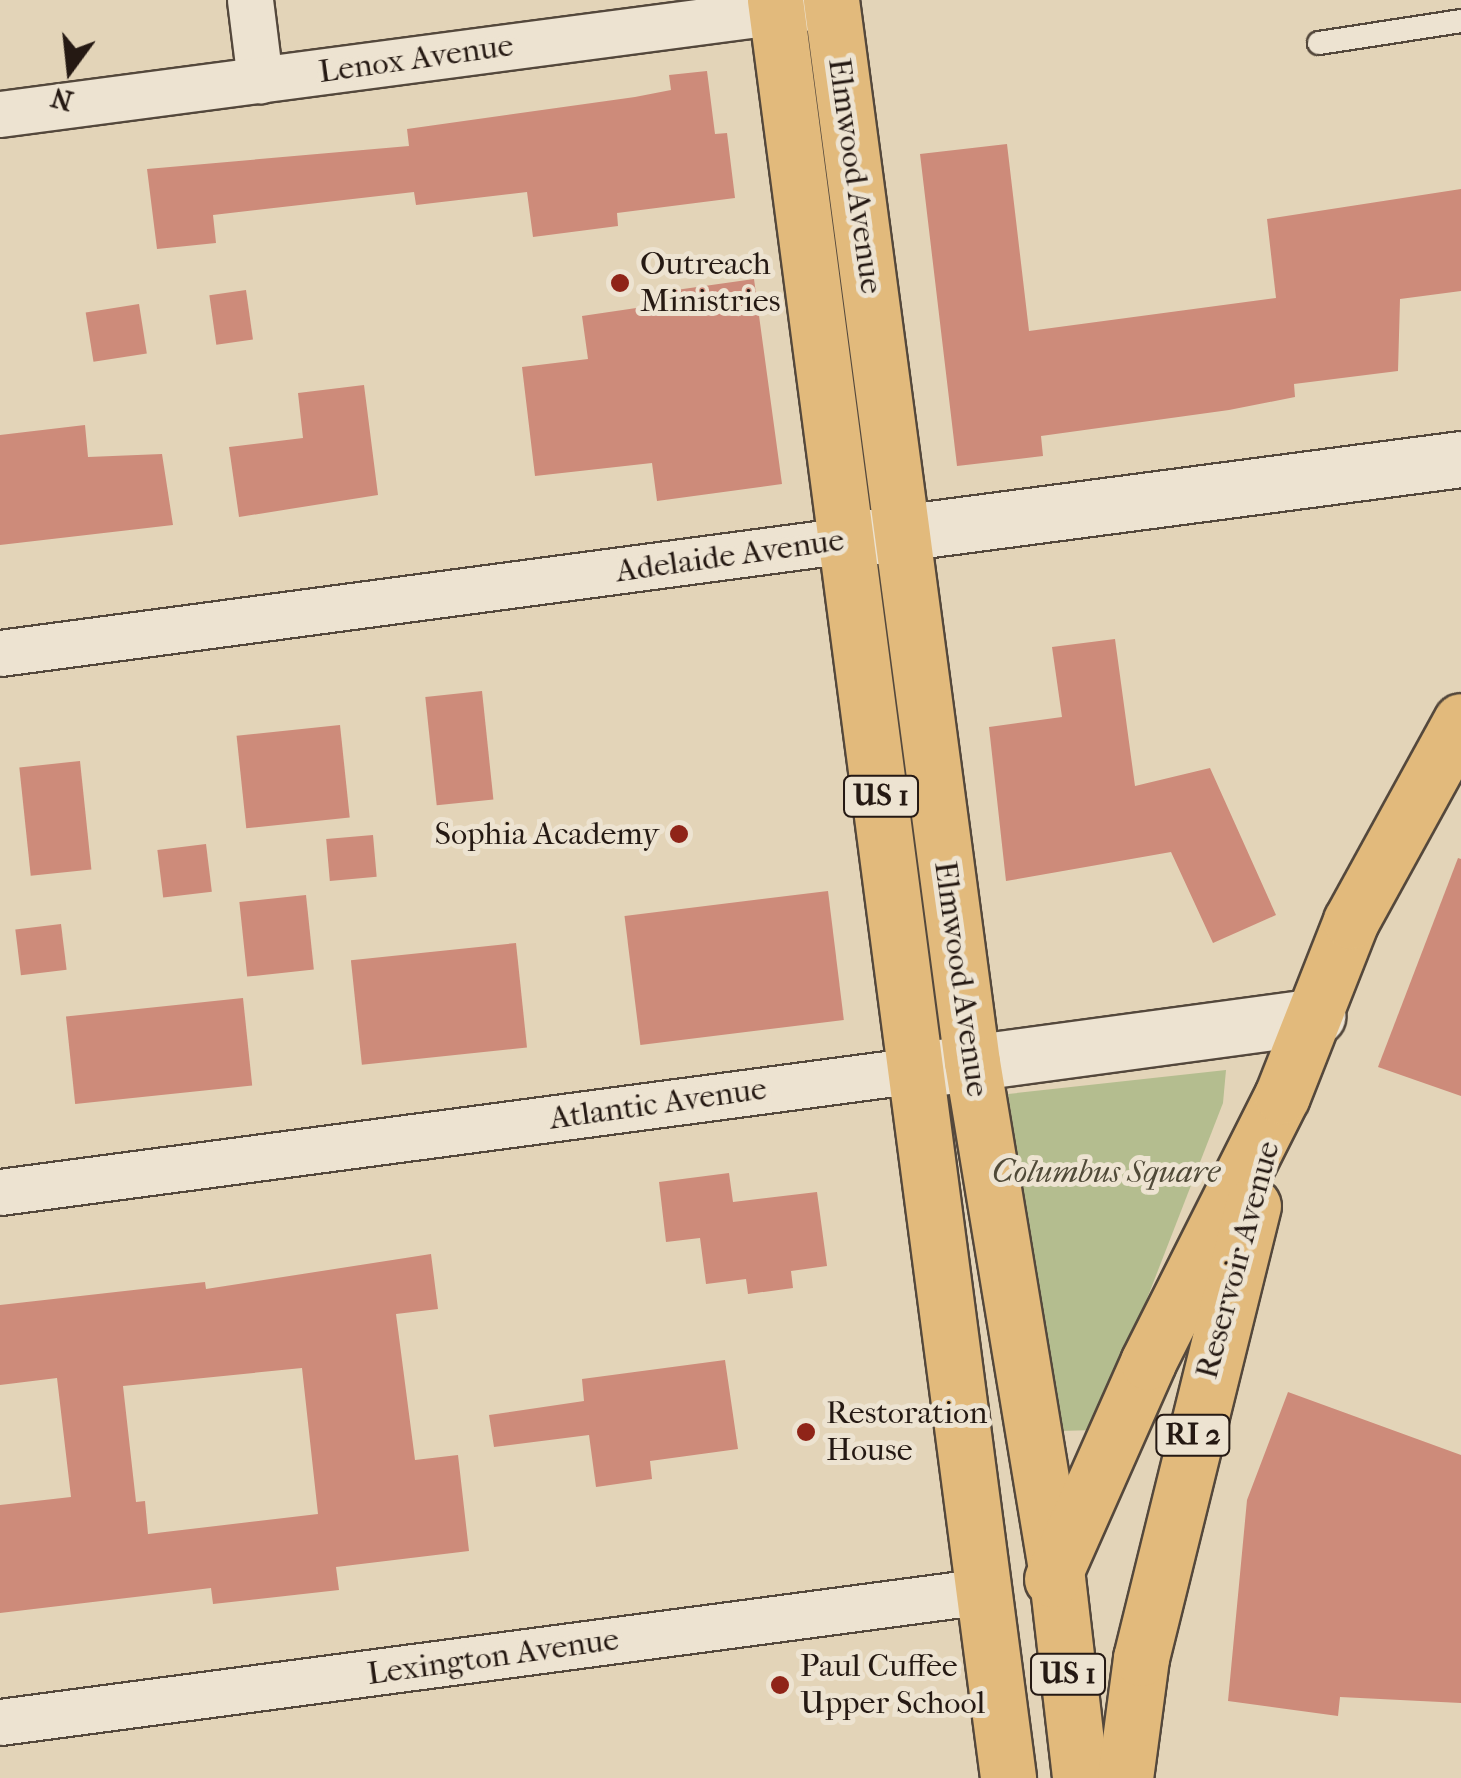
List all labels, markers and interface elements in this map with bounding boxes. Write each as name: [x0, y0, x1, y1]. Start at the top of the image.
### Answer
north arrow: [20, 20, 120, 120]
street label: Lenox Avenue: [316, 26, 516, 92]
street label: Elmwood Avenue: [819, 56, 891, 296]
text: N: [48, 81, 77, 118]
place label: Outreach Ministries: [640, 246, 780, 321]
marker: Outreach Ministries: [609, 272, 631, 294]
street label: Adelaide Avenue: [613, 521, 847, 591]
road number: US 1: [841, 771, 921, 821]
place label: Sophia Academy: [434, 815, 659, 853]
marker: Sophia Academy: [668, 823, 690, 845]
street label: Elmwood Avenue: [925, 859, 997, 1099]
street label: Atlantic Avenue: [547, 1070, 769, 1138]
street label: Reservoir Avenue: [1188, 1137, 1288, 1383]
park label: Columbus Square: [992, 1153, 1220, 1191]
place label: Restoration House: [826, 1395, 987, 1470]
road number: RI 2: [1153, 1410, 1233, 1460]
marker: Restoration House: [795, 1421, 817, 1443]
street label: Lexington Avenue: [365, 1620, 621, 1694]
place label: Paul Cuffee Upper School: [800, 1648, 985, 1723]
road number: US 1: [1028, 1649, 1108, 1699]
marker: Paul Cuffee Upper School: [769, 1674, 791, 1696]

